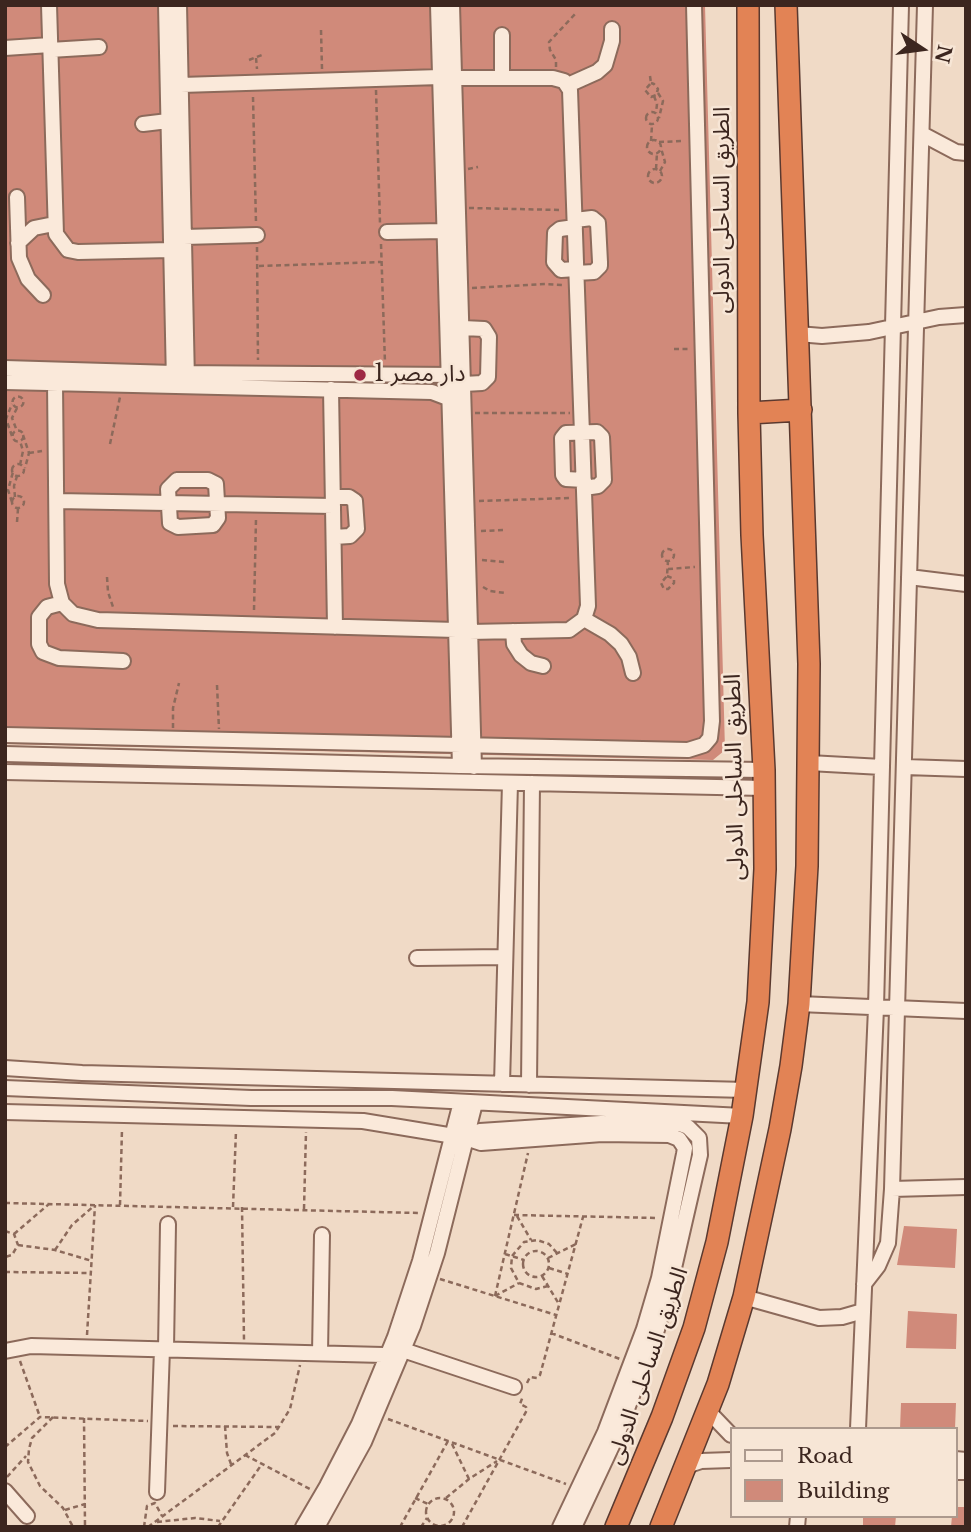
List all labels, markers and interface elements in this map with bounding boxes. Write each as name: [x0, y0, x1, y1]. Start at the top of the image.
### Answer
north arrow: [887, 14, 957, 84]
text: N: [930, 43, 956, 65]
street label: الطريق الساحلى الدولى: [709, 107, 737, 313]
place label: دار مصر 1: [374, 361, 465, 389]
marker: دار مصر 1: [352, 367, 368, 383]
street label: الطريق الساحلى الدولى: [719, 673, 751, 881]
street label: الطريق الساحلى الدولى: [601, 1264, 695, 1468]
legend: [730, 1427, 957, 1518]
text: Road: [797, 1443, 853, 1469]
text: Building: [797, 1478, 889, 1504]

